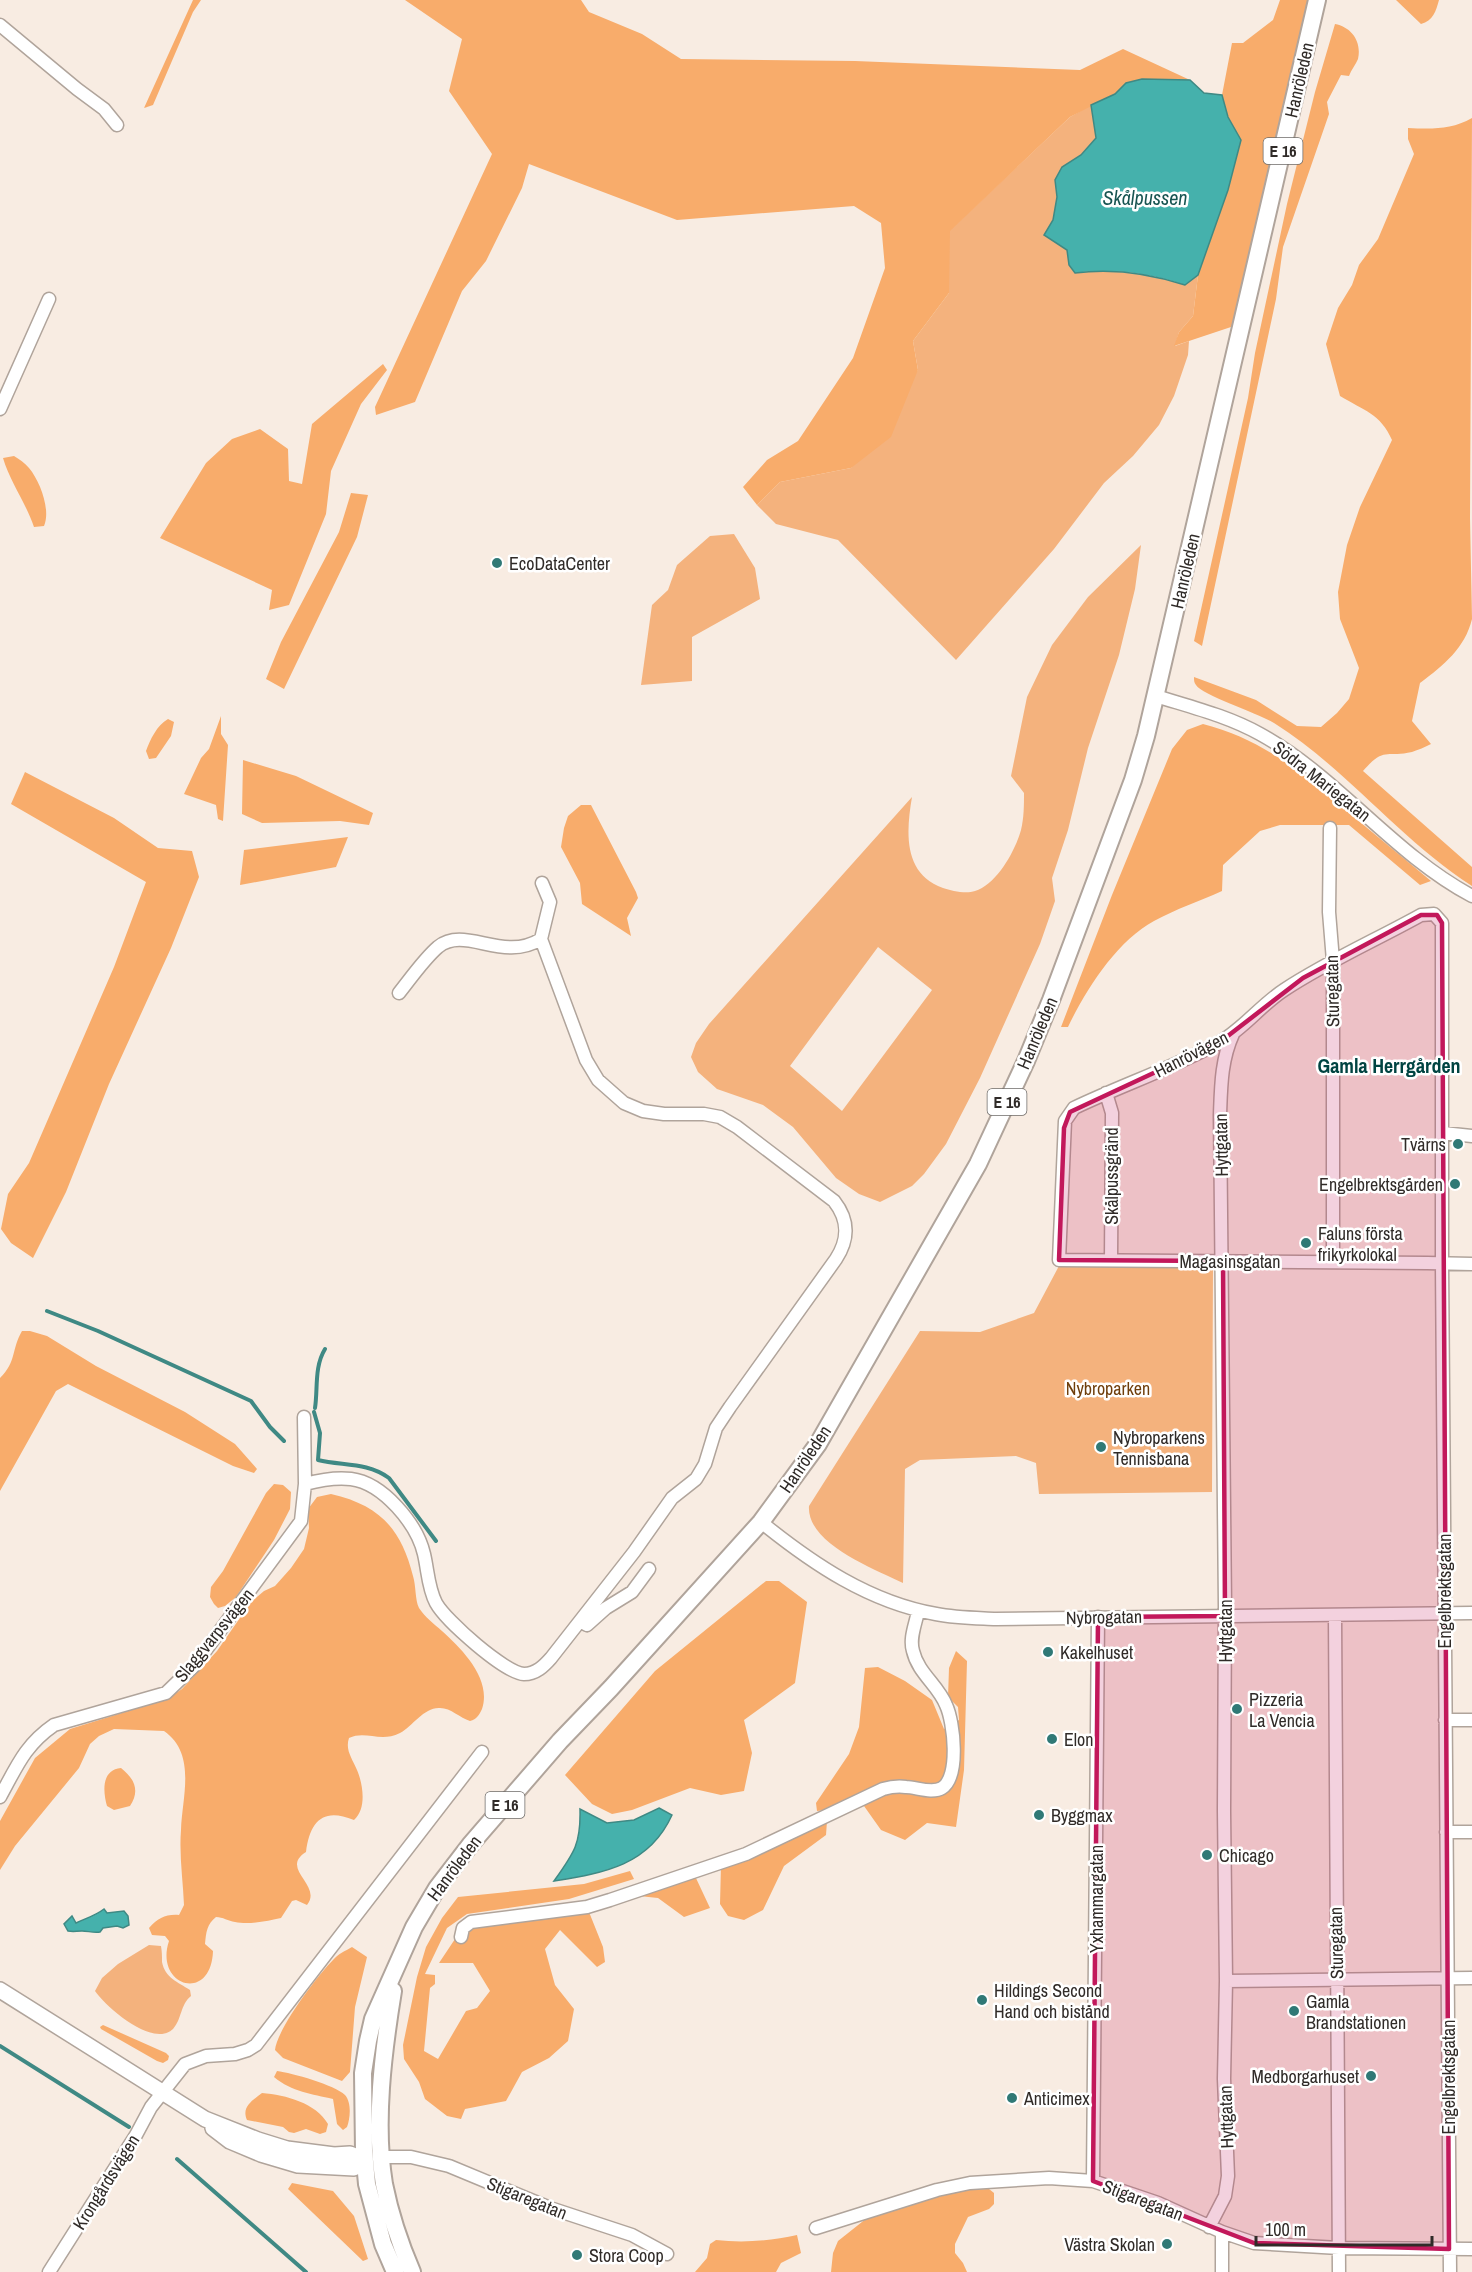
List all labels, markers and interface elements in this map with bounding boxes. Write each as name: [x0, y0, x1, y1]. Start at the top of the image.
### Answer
street label: Hanröleden: [1278, 40, 1320, 120]
road number: E 16: [1264, 138, 1302, 164]
water label: Skålpussen: [1103, 184, 1187, 211]
street label: Hanröleden: [1164, 531, 1206, 611]
place label: EcoDataCenter: [509, 551, 610, 576]
marker: EcoDataCenter: [490, 556, 504, 570]
street label: Södra Mariegatan: [1268, 735, 1376, 827]
street label: Sturegatan: [1319, 955, 1345, 1027]
street label: Hanröleden: [1011, 993, 1063, 1073]
street label: Hanrövägen: [1150, 1025, 1232, 1083]
district label: Gamla Herrgården: [1317, 1052, 1461, 1079]
road number: E 16: [988, 1089, 1026, 1115]
street label: Hyttgatan: [1208, 1113, 1234, 1177]
street label: Skålpussgränd: [1099, 1127, 1124, 1225]
place label: Tvärns: [1401, 1132, 1446, 1157]
marker: Tvärns: [1451, 1137, 1465, 1151]
place label: Engelbrektsgården: [1319, 1172, 1443, 1197]
marker: Engelbrektsgården: [1448, 1177, 1462, 1191]
place label: Faluns första frikyrkolokal: [1318, 1221, 1403, 1267]
marker: Faluns första frikyrkolokal: [1299, 1236, 1313, 1250]
street label: Magasinsgatan: [1180, 1249, 1280, 1274]
park label: Nybroparken: [1066, 1376, 1150, 1401]
street label: Hanröleden: [773, 1420, 837, 1498]
place label: Nybroparkens Tennisbana: [1113, 1425, 1205, 1471]
marker: Nybroparkens Tennisbana: [1094, 1440, 1108, 1454]
street label: Engelbrektsgatan: [1432, 1534, 1457, 1648]
street label: Slaggvarpsvägen: [168, 1583, 260, 1687]
street label: Hyttgatan: [1213, 1599, 1238, 1663]
street label: Nybrogatan: [1066, 1604, 1142, 1630]
place label: Kakelhuset: [1060, 1640, 1133, 1665]
marker: Kakelhuset: [1041, 1645, 1055, 1659]
place label: Pizzeria La Vencia: [1249, 1687, 1315, 1733]
marker: Pizzeria La Vencia: [1230, 1702, 1244, 1716]
place label: Elon: [1064, 1727, 1094, 1752]
marker: Elon: [1045, 1732, 1059, 1746]
road number: E 16: [486, 1792, 524, 1818]
place label: Byggmax: [1051, 1803, 1113, 1828]
marker: Byggmax: [1032, 1808, 1046, 1822]
street label: Hanröleden: [421, 1830, 487, 1906]
place label: Chicago: [1219, 1843, 1274, 1868]
street label: Yxhammargatan: [1084, 1845, 1109, 1953]
marker: Chicago: [1200, 1848, 1214, 1862]
street label: Sturegatan: [1323, 1907, 1349, 1979]
place label: Hildings Second Hand och bistånd: [994, 1978, 1110, 2024]
place label: Gamla Brandstationen: [1306, 1989, 1406, 2035]
marker: Hildings Second Hand och bistånd: [975, 1993, 989, 2007]
marker: Gamla Brandstationen: [1287, 2004, 1301, 2018]
street label: Engelbrektsgatan: [1436, 2020, 1461, 2134]
place label: Medborgarhuset: [1252, 2064, 1359, 2089]
marker: Medborgarhuset: [1364, 2069, 1378, 2083]
street label: Hyttgatan: [1212, 2085, 1240, 2149]
place label: Anticimex: [1023, 2086, 1090, 2111]
marker: Anticimex: [1005, 2091, 1019, 2105]
street label: Krongårdsvägen: [67, 2129, 145, 2235]
street label: Stigaregatan: [483, 2171, 571, 2225]
street label: Stigaregatan: [1099, 2173, 1187, 2227]
scale bar: [1256, 2209, 1432, 2247]
text: 100 m: [1265, 2217, 1306, 2242]
place label: Västra Skolan: [1064, 2232, 1155, 2257]
marker: Västra Skolan: [1160, 2237, 1174, 2251]
place label: Stora Coop: [589, 2243, 664, 2268]
marker: Stora Coop: [570, 2248, 584, 2262]

